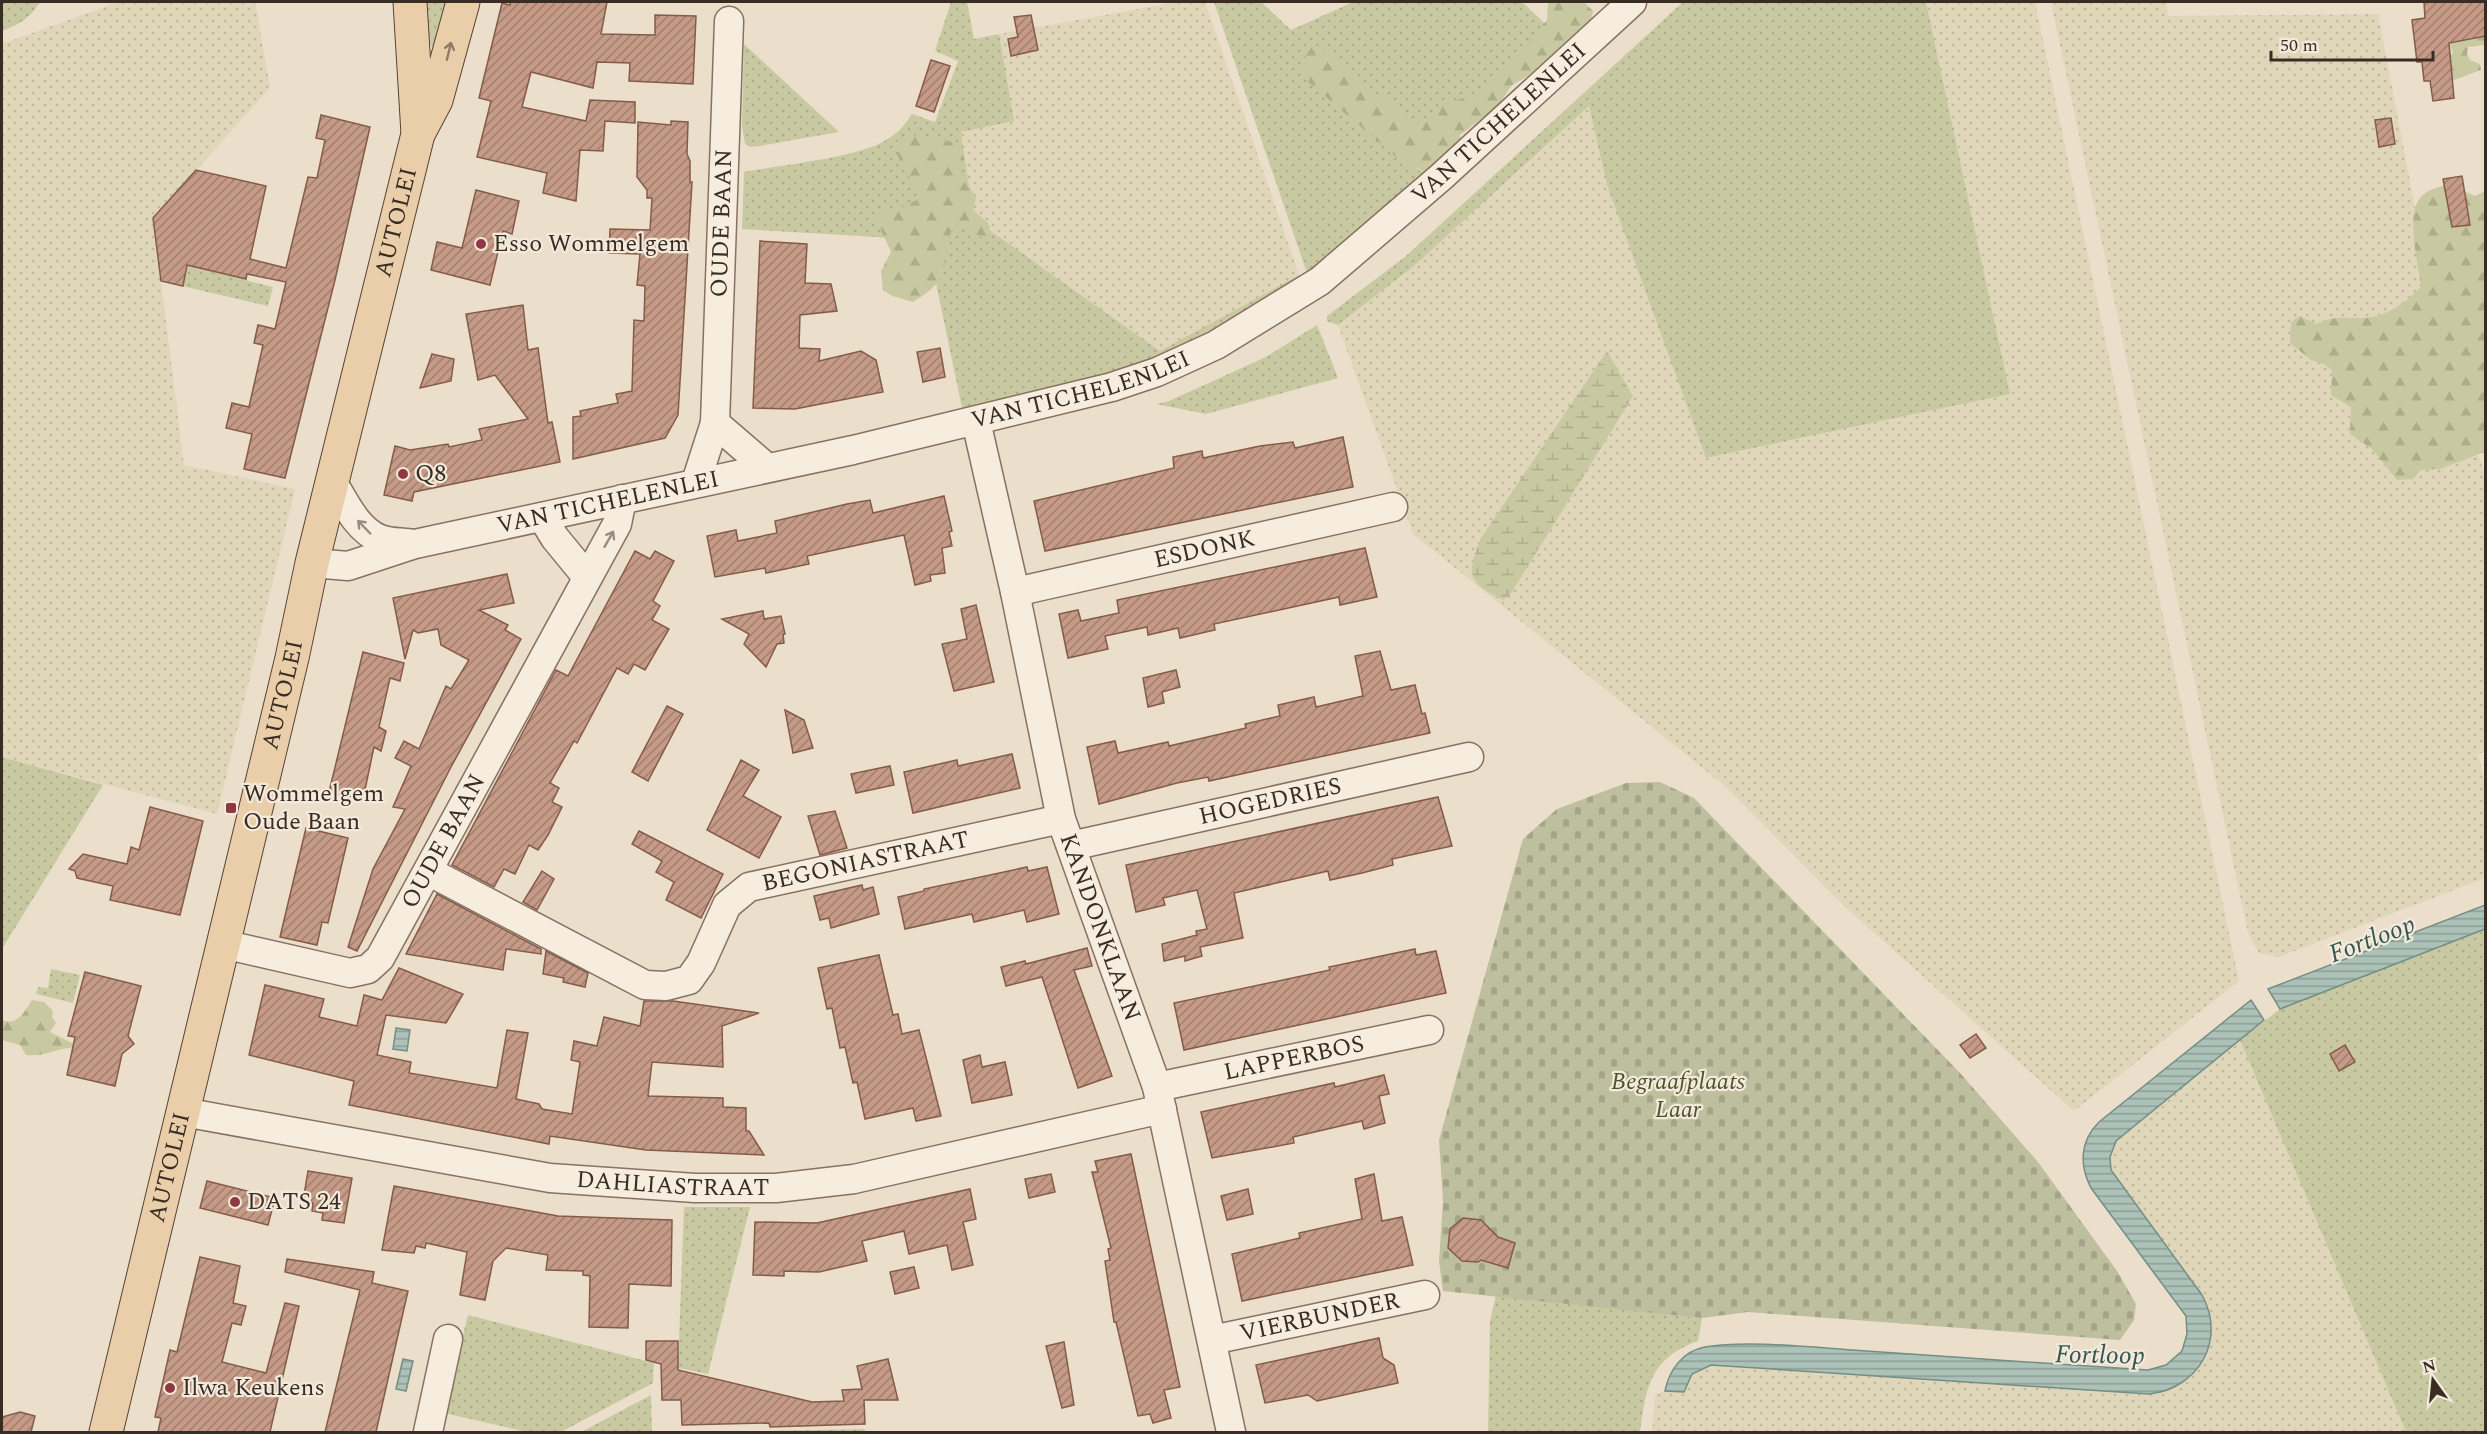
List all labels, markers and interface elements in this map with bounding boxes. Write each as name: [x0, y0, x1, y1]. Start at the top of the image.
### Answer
scale bar: [2271, 24, 2433, 62]
text: 50 m: [2280, 32, 2318, 59]
street label: VAN TICHELENLEI: [1403, 34, 1595, 213]
one-way arrow: [443, 42, 455, 61]
street label: OUDE BAAN: [701, 148, 743, 298]
street label: AUTOLEI: [365, 164, 427, 281]
place label: Esso Wommelgem: [493, 226, 689, 262]
marker: Esso Wommelgem: [474, 237, 488, 251]
street label: VAN TICHELENLEI: [967, 341, 1196, 439]
place label: Q8: [415, 456, 446, 492]
street label: VAN TICHELENLEI: [493, 461, 723, 544]
marker: Q8: [396, 467, 410, 481]
one-way arrow: [357, 519, 372, 534]
street label: ESDONK: [1150, 521, 1258, 578]
one-way arrow: [603, 531, 615, 548]
street label: AUTOLEI: [253, 637, 313, 754]
street label: OUDE BAAN: [392, 767, 495, 915]
street label: HOGEDRIES: [1195, 768, 1345, 835]
place label: Wommelgem Oude Baan: [243, 776, 384, 840]
marker: Wommelgem Oude Baan: [224, 801, 238, 815]
street label: BEGONIASTRAAT: [758, 822, 973, 902]
street label: KANDONKLAAN: [1050, 828, 1150, 1026]
water label: Fortloop: [2323, 904, 2421, 974]
street label: LAPPERBOS: [1220, 1026, 1368, 1091]
park label: Begraafplaats Laar: [1611, 1064, 1746, 1128]
street label: AUTOLEI: [139, 1109, 200, 1226]
street label: DAHLIASTRAAT: [575, 1162, 770, 1206]
place label: DATS 24: [247, 1184, 341, 1220]
marker: DATS 24: [228, 1195, 242, 1209]
street label: VIERBUNDER: [1236, 1283, 1403, 1352]
water label: Fortloop: [2054, 1334, 2146, 1376]
north arrow: [2403, 1350, 2463, 1410]
text: N: [2420, 1353, 2439, 1380]
place label: Ilwa Keukens: [182, 1370, 325, 1406]
marker: Ilwa Keukens: [163, 1381, 177, 1395]

